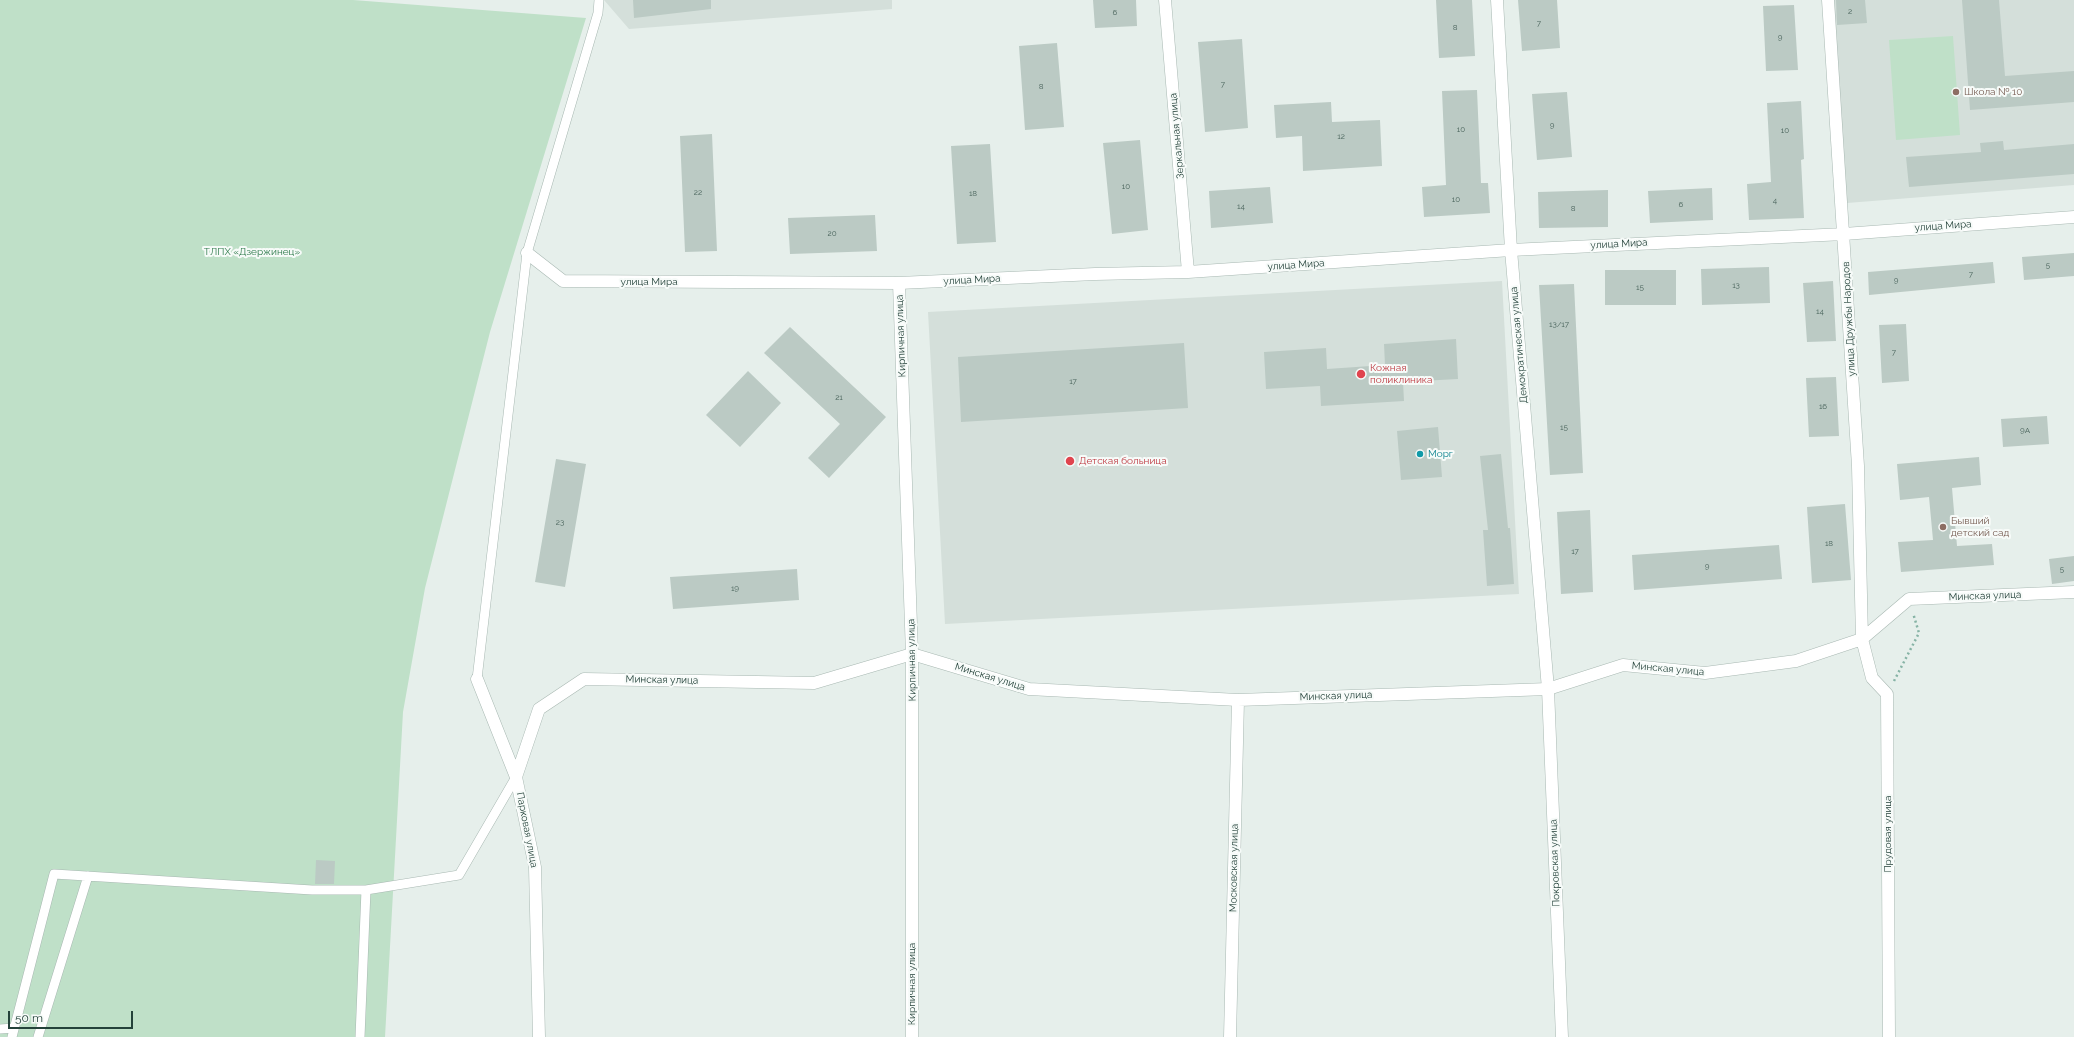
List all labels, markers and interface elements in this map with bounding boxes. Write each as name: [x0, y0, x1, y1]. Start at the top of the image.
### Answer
house number: 2: [1848, 7, 1852, 17]
house number: 6: [1113, 8, 1117, 18]
house number: 7: [1537, 19, 1541, 29]
house number: 8: [1453, 23, 1457, 33]
house number: 9: [1778, 33, 1782, 43]
house number: 7: [1221, 80, 1225, 90]
house number: 8: [1039, 82, 1043, 92]
place label: Школа № 10: [1964, 86, 2022, 98]
marker: Школа № 10: [1951, 87, 1961, 97]
street label: Зеркальная улица: [1167, 93, 1187, 179]
house number: 9: [1550, 121, 1554, 131]
house number: 10: [1457, 125, 1465, 135]
house number: 10: [1781, 126, 1789, 136]
house number: 12: [1337, 132, 1345, 142]
house number: 10: [1122, 182, 1130, 192]
house number: 22: [694, 188, 702, 198]
house number: 18: [969, 189, 977, 199]
house number: 10: [1452, 195, 1460, 205]
house number: 4: [1773, 196, 1777, 206]
house number: 6: [1679, 200, 1683, 210]
house number: 14: [1237, 202, 1245, 212]
house number: 8: [1571, 204, 1575, 214]
street label: улица Мира: [1914, 218, 1972, 234]
house number: 20: [827, 229, 837, 239]
street label: улица Мира: [1590, 237, 1648, 251]
park label: ТЛПХ «Дзержинец»: [204, 246, 300, 258]
street label: улица Мира: [1267, 257, 1325, 273]
street label: улица Дружбы Народов: [1840, 261, 1858, 377]
house number: 5: [2046, 261, 2050, 271]
house number: 7: [1969, 270, 1973, 280]
street label: улица Мира: [943, 273, 1001, 287]
street label: улица Мира: [620, 276, 678, 288]
house number: 9: [1894, 276, 1898, 286]
house number: 13: [1732, 281, 1740, 291]
house number: 15: [1636, 283, 1644, 293]
street label: Демократическая улица: [1508, 286, 1530, 404]
street label: Кирпичная улица: [894, 295, 908, 377]
house number: 14: [1816, 307, 1824, 317]
house number: 13/17: [1549, 320, 1569, 330]
house number: 7: [1892, 348, 1896, 358]
place label: Кожная поликлиника: [1370, 362, 1432, 386]
marker: Кожная поликлиника: [1355, 368, 1367, 380]
house number: 17: [1069, 377, 1077, 387]
house number: 21: [835, 393, 843, 403]
house number: 16: [1819, 402, 1827, 412]
house number: 15: [1560, 423, 1568, 433]
house number: 9А: [2020, 426, 2030, 436]
place label: Морг: [1428, 448, 1453, 460]
marker: Морг: [1415, 449, 1425, 459]
marker: Детская больница: [1064, 455, 1076, 467]
place label: Детская больница: [1079, 455, 1167, 467]
place label: Бывший детский сад: [1951, 515, 2009, 538]
house number: 23: [556, 518, 564, 528]
marker: Бывший детский сад: [1938, 522, 1948, 532]
house number: 18: [1825, 539, 1833, 549]
house number: 17: [1571, 547, 1579, 557]
house number: 9: [1705, 562, 1709, 572]
house number: 5: [2060, 565, 2064, 575]
house number: 19: [731, 584, 739, 594]
street label: Минская улица: [1948, 589, 2022, 603]
street label: Кирпичная улица: [905, 619, 919, 701]
street label: Минская улица: [1631, 660, 1705, 678]
street label: Минская улица: [953, 661, 1027, 693]
street label: Минская улица: [626, 673, 698, 687]
street label: Минская улица: [1299, 689, 1373, 703]
street label: Парковая улица: [514, 791, 540, 869]
street label: Прудовая улица: [1882, 795, 1894, 873]
street label: Покровская улица: [1547, 819, 1563, 907]
street label: Московская улица: [1227, 824, 1241, 912]
street label: Кирпичная улица: [906, 943, 918, 1025]
scale bar: [10, 1003, 135, 1029]
text: 50 m: [15, 1011, 43, 1025]

